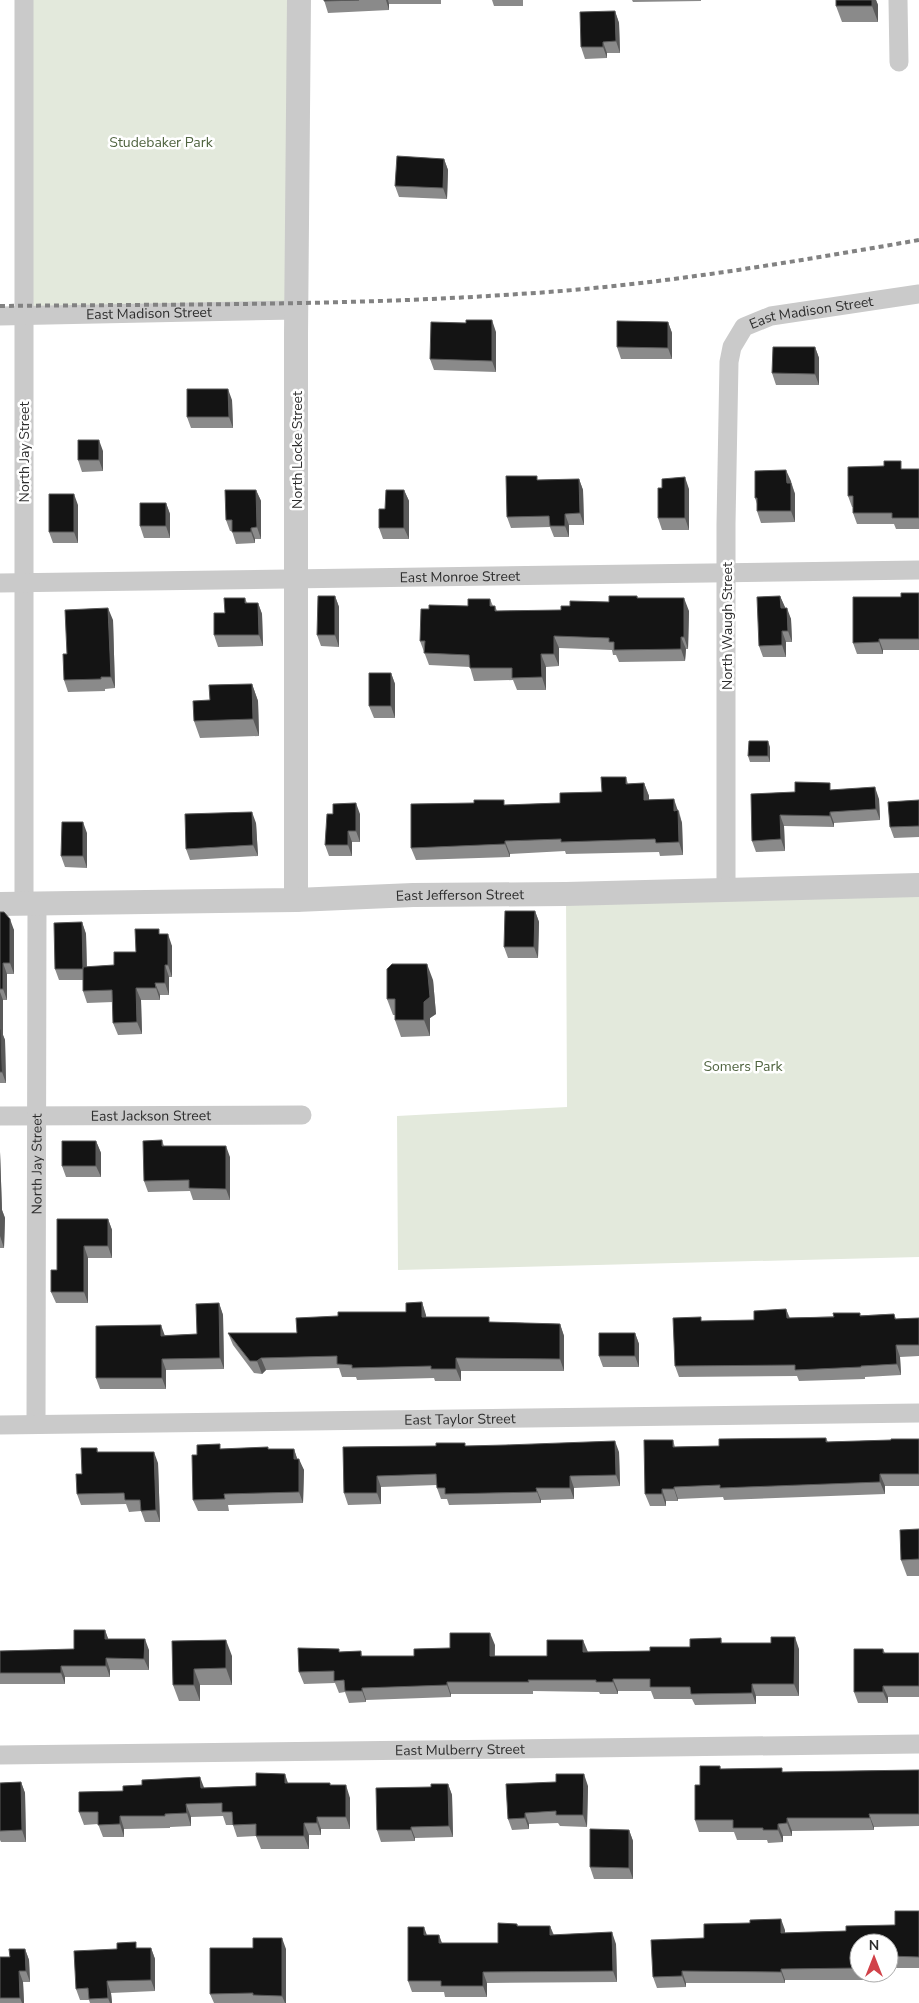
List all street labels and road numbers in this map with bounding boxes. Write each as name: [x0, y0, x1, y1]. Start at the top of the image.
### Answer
street label: East Madison Street: [747, 292, 875, 334]
street label: East Madison Street: [86, 303, 212, 324]
street label: North Locke Street: [288, 391, 307, 509]
street label: North Jay Street: [15, 401, 34, 502]
street label: North Waugh Street: [718, 562, 737, 690]
street label: East Monroe Street: [400, 567, 520, 587]
street label: East Jefferson Street: [395, 885, 524, 906]
street label: East Jackson Street: [91, 1106, 211, 1126]
street label: North Jay Street: [27, 1113, 47, 1215]
street label: East Taylor Street: [404, 1409, 516, 1430]
street label: East Mulberry Street: [395, 1740, 525, 1760]

